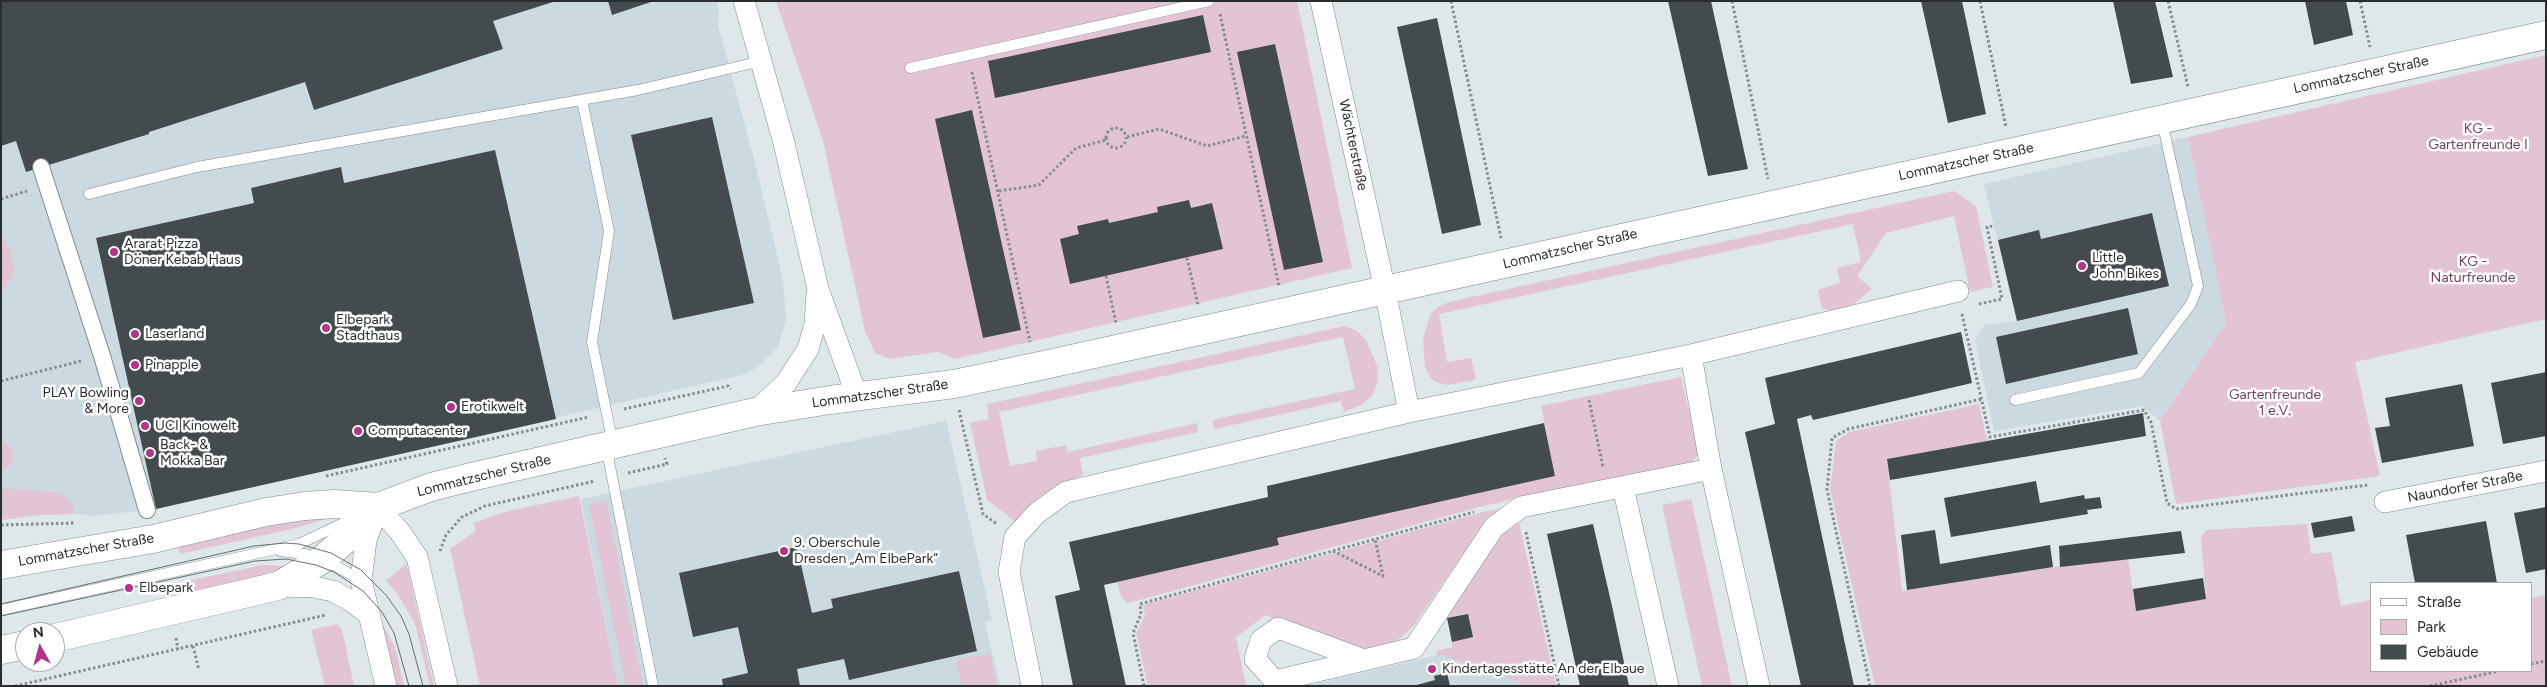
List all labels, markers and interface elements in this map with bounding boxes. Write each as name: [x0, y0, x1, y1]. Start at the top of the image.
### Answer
street label: Lommatzscher Straße: [2292, 52, 2430, 98]
street label: Wächterstraße: [1335, 98, 1371, 192]
park label: KG - Gartenfreunde I: [2428, 121, 2528, 154]
street label: Lommatzscher Straße: [1897, 139, 2035, 185]
street label: Lommatzscher Straße: [1501, 225, 1639, 273]
place label: Ararat Pizza Döner Kebab Haus: [124, 236, 240, 268]
marker: Ararat Pizza Döner Kebab Haus: [108, 246, 120, 258]
place label: Little John Bikes: [2092, 250, 2159, 282]
park label: KG - Naturfreunde: [2431, 254, 2515, 286]
marker: Little John Bikes: [2076, 260, 2088, 272]
place label: Elbepark Stadthaus: [336, 312, 400, 344]
marker: Elbepark Stadthaus: [320, 322, 332, 334]
place label: Laserland: [145, 326, 205, 342]
marker: Laserland: [129, 328, 141, 340]
place label: Pinapple: [145, 357, 199, 373]
marker: Pinapple: [129, 359, 141, 371]
street label: Lommatzscher Straße: [811, 376, 949, 412]
place label: PLAY Bowling & More: [43, 385, 129, 418]
park label: Gartenfreunde 1 e.V.: [2229, 387, 2321, 420]
marker: PLAY Bowling & More: [133, 395, 145, 407]
place label: Erotikwelt: [461, 399, 524, 415]
marker: Erotikwelt: [445, 401, 457, 413]
place label: UCI Kinowelt: [155, 418, 237, 434]
marker: UCI Kinowelt: [139, 420, 151, 432]
place label: Computacenter: [368, 423, 467, 439]
marker: Computacenter: [352, 425, 364, 437]
place label: Back- & Mokka Bar: [160, 437, 224, 470]
marker: Back- & Mokka Bar: [144, 447, 156, 459]
street label: Lommatzscher Straße: [415, 451, 553, 501]
street label: Naundorfer Straße: [2406, 468, 2524, 506]
street label: Lommatzscher Straße: [17, 530, 155, 570]
place label: 9. Oberschule Dresden „Am ElbePark“: [794, 535, 938, 568]
marker: 9. Oberschule Dresden „Am ElbePark“: [778, 545, 790, 557]
place label: Elbepark: [139, 580, 193, 596]
marker: Elbepark: [123, 582, 135, 594]
legend: [2370, 582, 2532, 672]
text: Straße: [2417, 593, 2461, 611]
text: Park: [2417, 618, 2446, 636]
north arrow: [15, 622, 65, 672]
text: N: [32, 624, 45, 642]
text: Gebäude: [2417, 643, 2478, 661]
place label: Kindertagesstätte An der Elbaue: [1442, 661, 1645, 677]
marker: Kindertagesstätte An der Elbaue: [1426, 663, 1438, 675]

